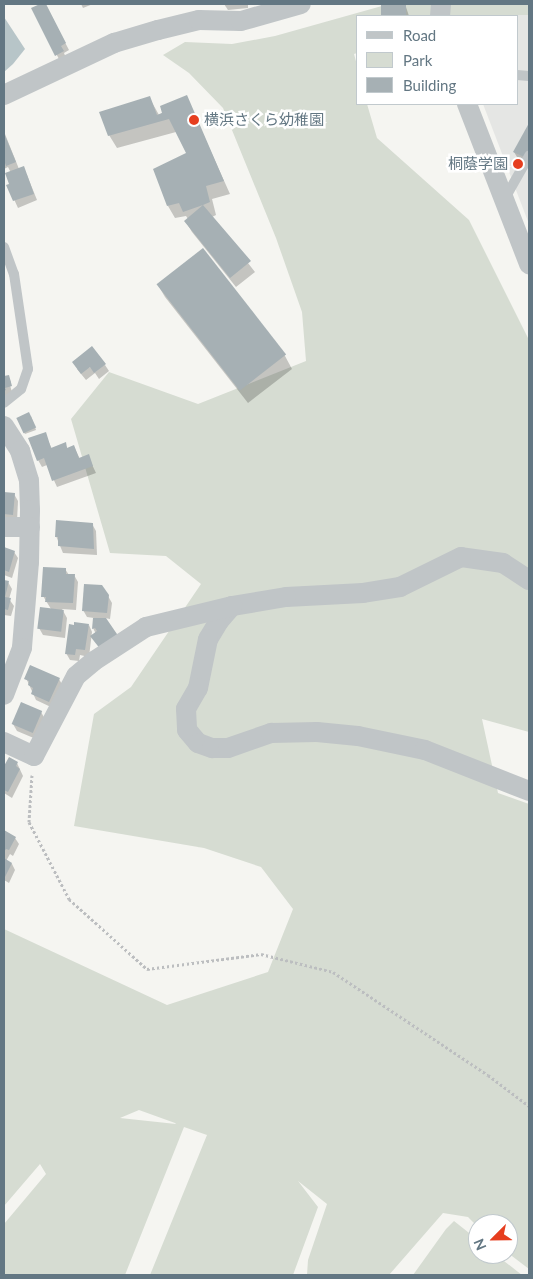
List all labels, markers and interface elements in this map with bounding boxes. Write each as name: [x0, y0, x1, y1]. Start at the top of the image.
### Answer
legend: [356, 15, 518, 105]
text: Road: [403, 26, 436, 44]
text: Park: [403, 51, 432, 69]
text: Building: [403, 76, 456, 94]
place label: 横浜さくら幼稚園: [204, 111, 324, 129]
marker: 横浜さくら幼稚園: [188, 114, 200, 126]
place label: 桐蔭学園: [448, 155, 508, 173]
marker: 桐蔭学園: [512, 158, 524, 170]
north arrow: [468, 1214, 518, 1264]
text: N: [470, 1236, 490, 1253]

